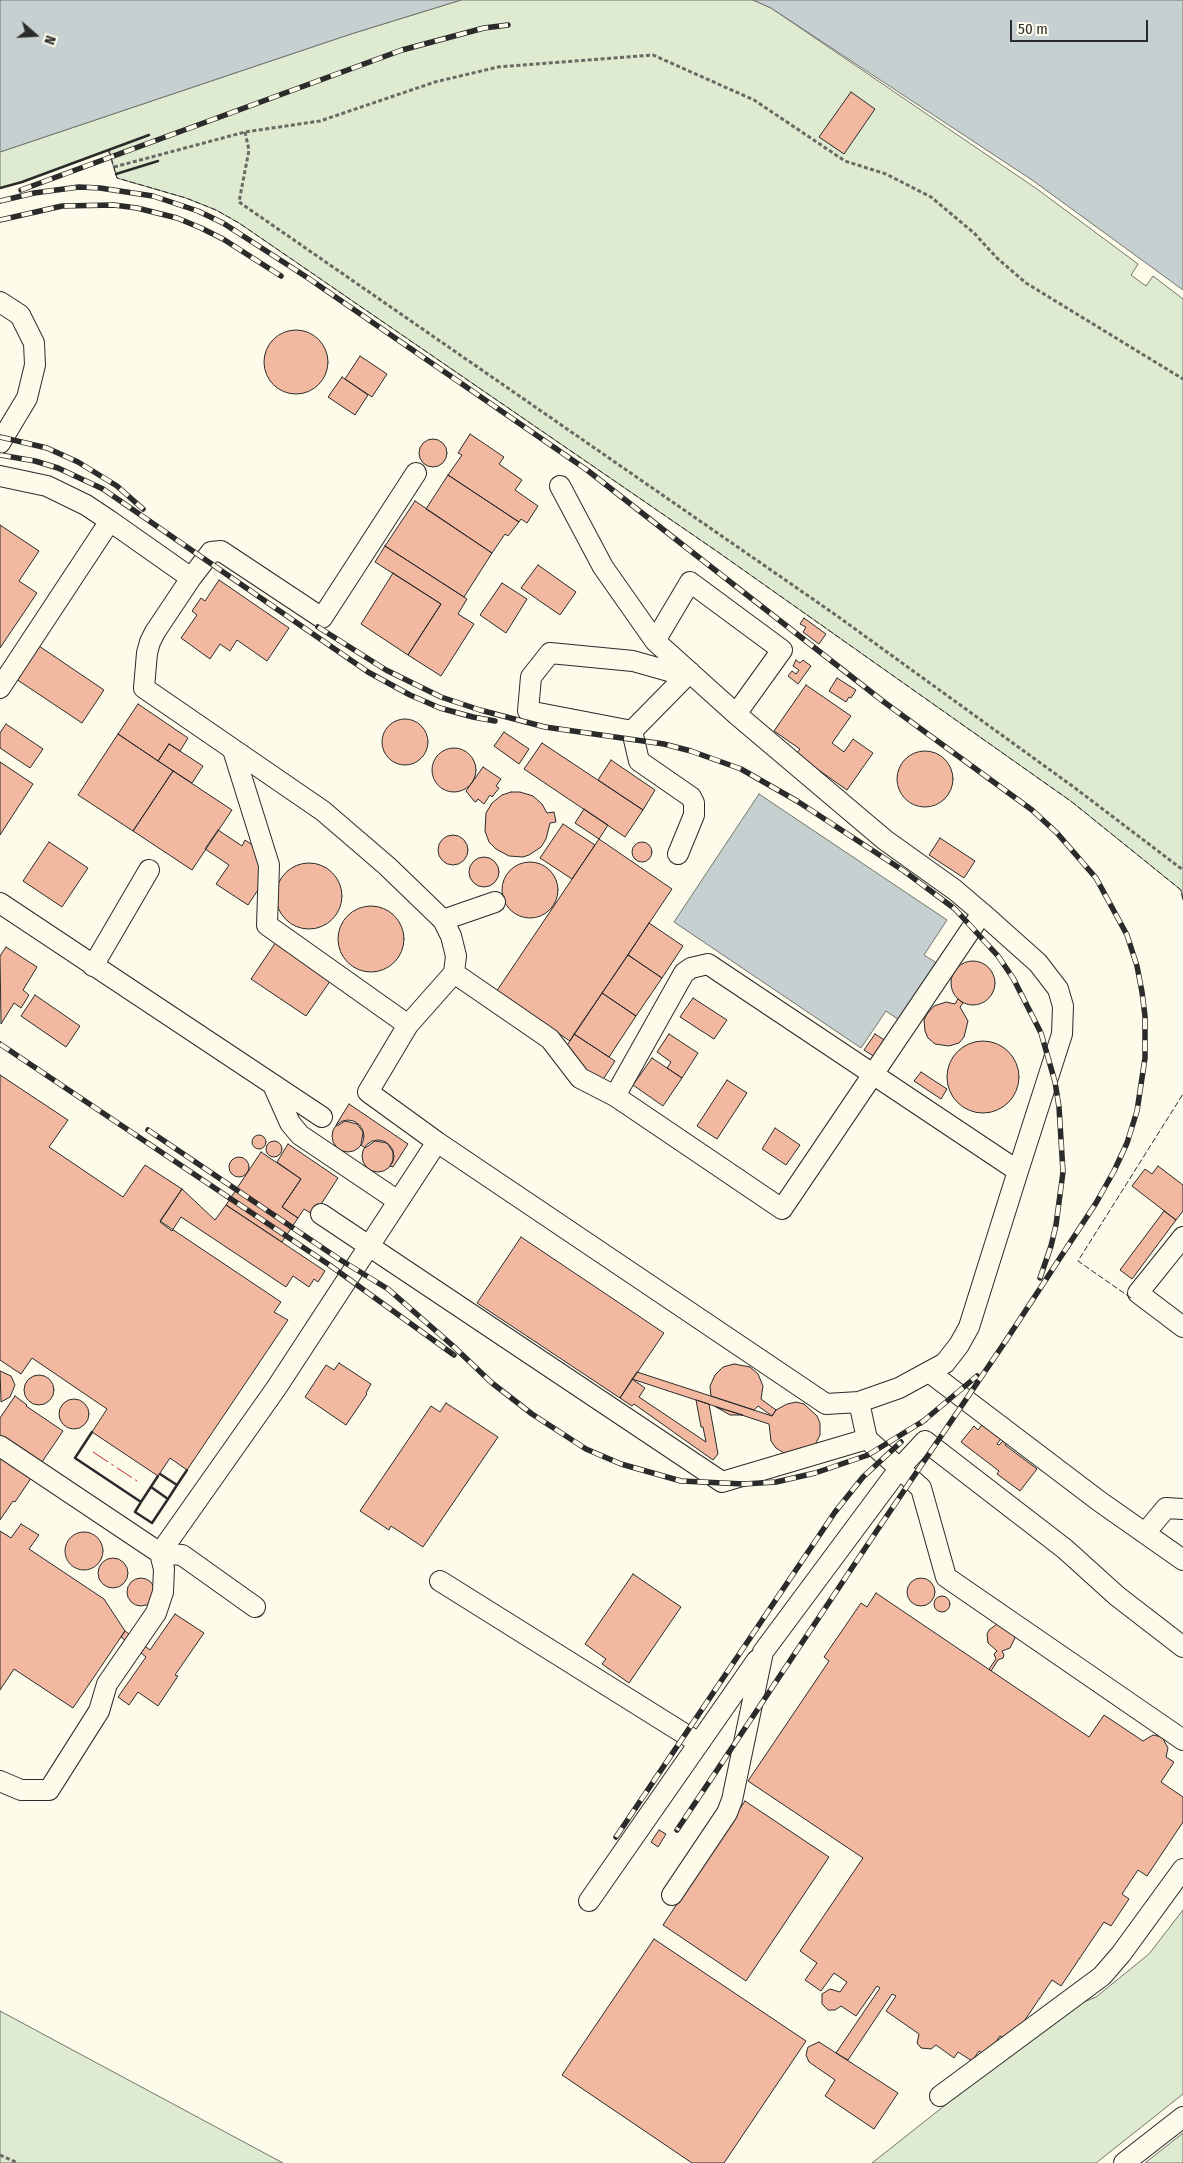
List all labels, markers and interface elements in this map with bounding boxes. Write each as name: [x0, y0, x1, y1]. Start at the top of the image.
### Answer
north arrow: [10, 10, 60, 60]
scale bar: [1013, 10, 1150, 42]
text: 50 m: [1018, 20, 1048, 38]
text: N: [40, 33, 59, 47]

